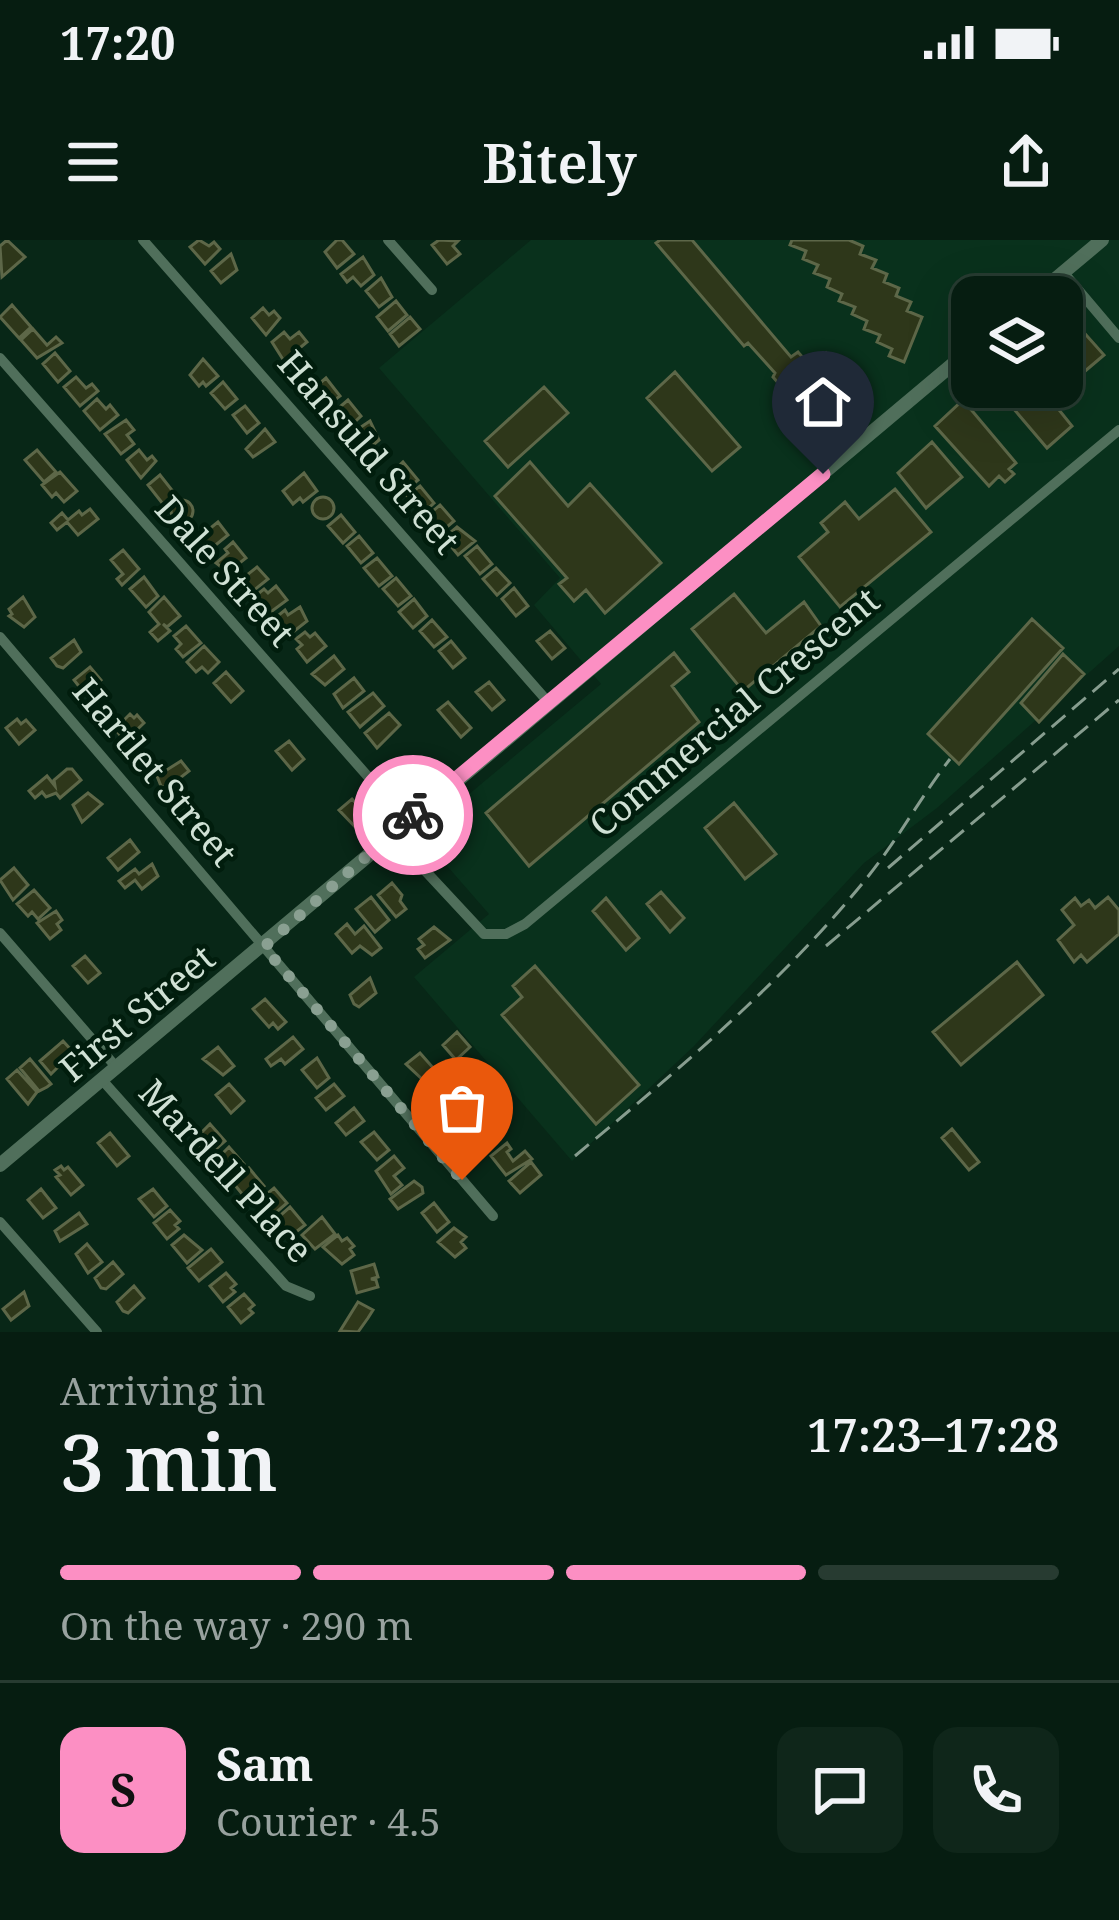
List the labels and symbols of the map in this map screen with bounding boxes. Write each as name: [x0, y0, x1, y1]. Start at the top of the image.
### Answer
street label: Hansuld Street: [268, 340, 471, 564]
pin: [772, 351, 874, 474]
street label: Dale Street: [145, 485, 306, 656]
street label: Commercial Crescent: [578, 576, 889, 848]
street label: Hartlet Street: [62, 667, 248, 876]
courier: [353, 755, 473, 875]
street label: First Street: [49, 933, 225, 1092]
pin: [411, 1057, 513, 1180]
street label: Mardell Place: [129, 1068, 324, 1273]

